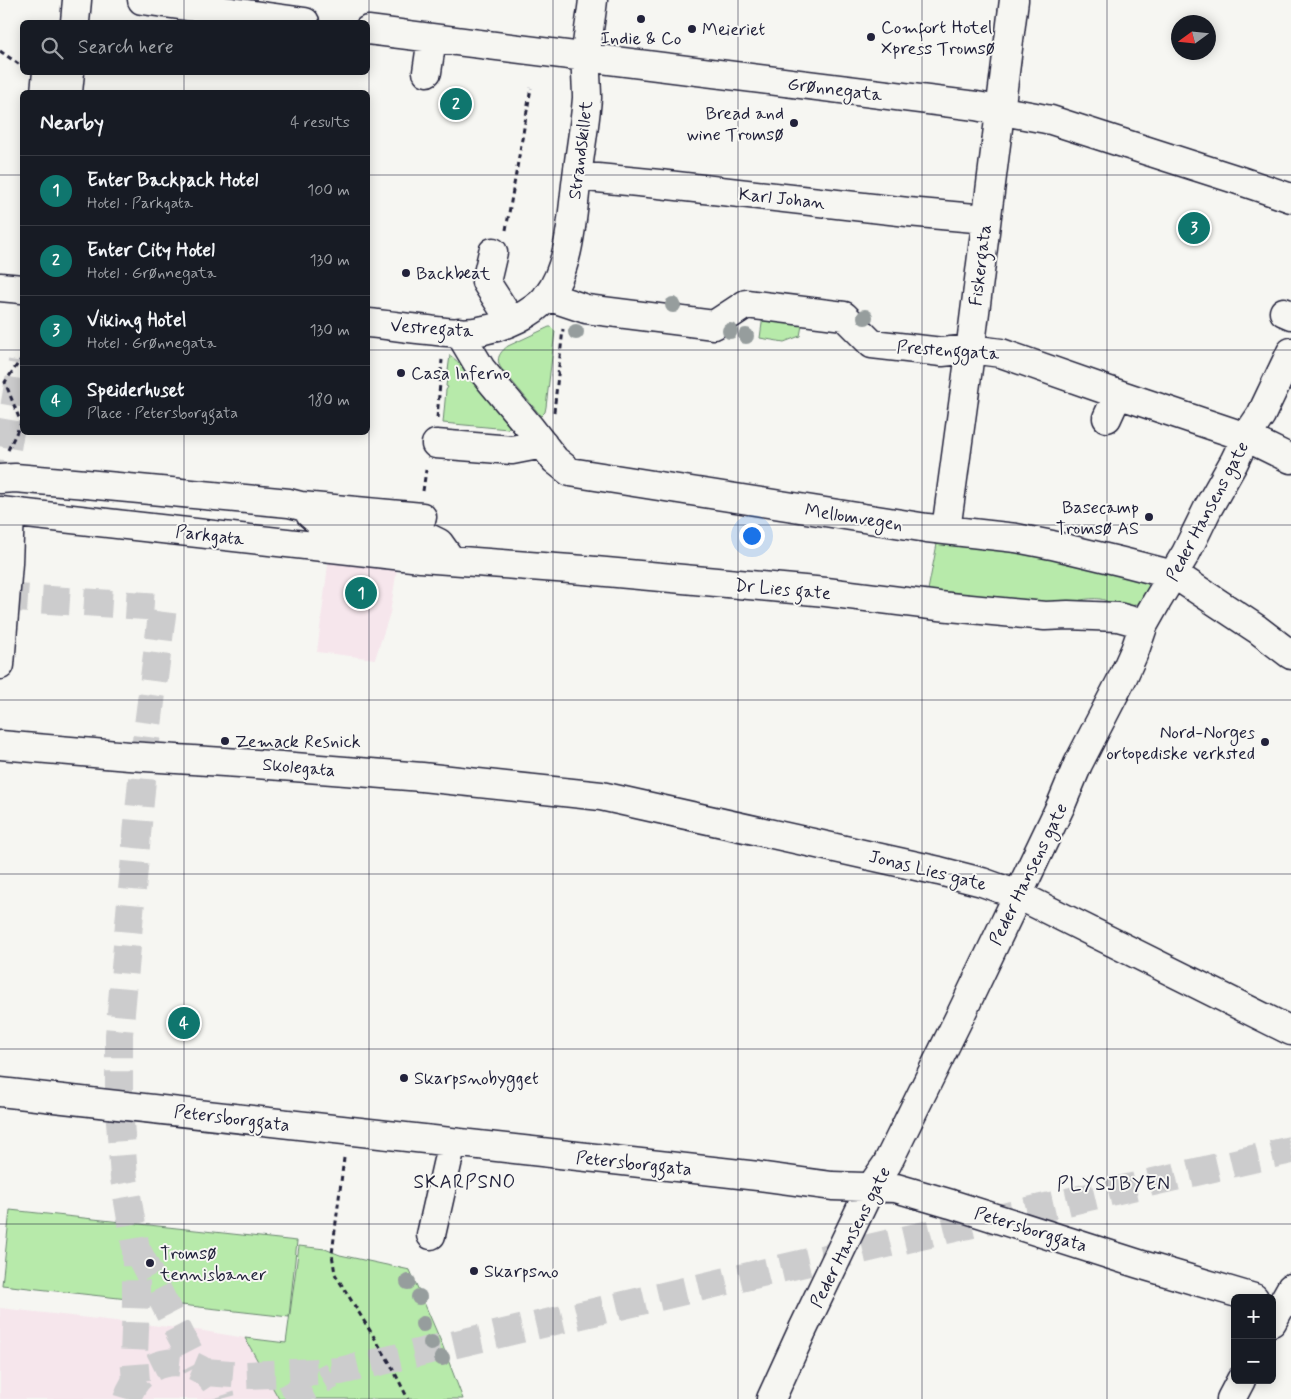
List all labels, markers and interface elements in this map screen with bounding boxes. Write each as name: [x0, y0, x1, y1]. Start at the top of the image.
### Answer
marker: Indie & Co: [635, 13, 647, 25]
north arrow: [1171, 15, 1216, 60]
place label: Comfort Hotel Xpress Tromsø: [881, 16, 995, 61]
place label: Meieriet: [702, 18, 765, 42]
search box: [20, 20, 370, 75]
marker: Meieriet: [686, 23, 698, 35]
place label: Indie & Co: [601, 27, 681, 51]
marker: Comfort Hotel Xpress Tromsø: [865, 31, 877, 43]
icon: search: [38, 34, 66, 62]
text: Search here: [78, 35, 174, 60]
street label: Grønnegata: [786, 72, 884, 109]
pin: 2: [440, 85, 472, 123]
street label: Strandskillet: [563, 99, 599, 201]
place label: Bread and wine Tromsø: [686, 102, 784, 147]
text: Nearby: [40, 109, 104, 137]
text: 4 results: [290, 112, 350, 133]
marker: Bread and wine Tromsø: [788, 117, 800, 129]
text: Enter Backpack Hotel: [87, 168, 258, 193]
text: 1: [52, 180, 60, 201]
text: 100 m: [307, 180, 350, 201]
street label: Karl Johan: [737, 183, 826, 215]
text: Hotel · Parkgata: [87, 193, 193, 214]
pin: 3: [1178, 209, 1210, 247]
street label: Fiskergata: [964, 223, 1000, 308]
text: Enter City Hotel: [87, 238, 215, 263]
text: 2: [52, 250, 60, 271]
text: 130 m: [309, 250, 350, 271]
place label: Backbeat: [416, 262, 491, 286]
text: Hotel · Grønnegata: [87, 263, 216, 284]
marker: Backbeat: [400, 267, 412, 279]
text: Viking Hotel: [87, 308, 187, 333]
street label: Vestregata: [389, 314, 474, 346]
text: 3: [52, 320, 60, 341]
text: 130 m: [309, 320, 350, 341]
text: Hotel · Grønnegata: [87, 333, 216, 354]
street label: Prestenggata: [896, 335, 1000, 369]
place label: Casa Inferno: [411, 362, 510, 386]
marker: Casa Inferno: [395, 367, 407, 379]
text: Speiderhuset: [87, 378, 184, 403]
text: 4: [51, 390, 61, 411]
text: 180 m: [307, 390, 350, 411]
text: Place · Petersborggata: [87, 403, 238, 424]
street label: Peder Hansens gate: [1161, 437, 1256, 586]
place label: Basecamp Tromsø AS: [1056, 496, 1139, 541]
street label: Mellomvegen: [803, 498, 904, 539]
marker: Basecamp Tromsø AS: [1143, 511, 1155, 523]
street label: Parkgata: [174, 520, 246, 552]
your location: [739, 523, 765, 549]
pin: 1: [345, 574, 377, 612]
street label: Dr Lies gate: [734, 574, 832, 608]
place label: Nord-Norges ortopediske verksted: [1106, 721, 1255, 766]
place label: Zemack Resnick: [235, 730, 361, 754]
marker: Zemack Resnick: [219, 735, 231, 747]
marker: Nord-Norges ortopediske verksted: [1259, 736, 1271, 748]
street label: Skolegata: [261, 753, 336, 783]
street label: Peder Hansens gate: [984, 799, 1075, 950]
street label: Jonas Lies gate: [866, 845, 989, 898]
pin: 4: [168, 1004, 200, 1042]
place label: Skarpsnobygget: [414, 1067, 539, 1092]
marker: Skarpsnobygget: [398, 1072, 410, 1084]
street label: Petersborggata: [172, 1100, 291, 1140]
street label: Petersborggata: [574, 1146, 693, 1184]
street label: Peder Hansens gate: [805, 1163, 898, 1313]
district label: SKARPSNO: [414, 1170, 516, 1195]
district label: PLYSJBYEN: [1057, 1172, 1171, 1197]
street label: Petersborggata: [971, 1201, 1090, 1260]
place label: Tromsø tennisbaner: [159, 1242, 267, 1287]
marker: Tromsø tennisbaner: [144, 1257, 156, 1269]
place label: Skarpsno: [484, 1260, 559, 1284]
marker: Skarpsno: [468, 1265, 480, 1277]
map controls: [1231, 1294, 1276, 1384]
button: +: [1231, 1294, 1276, 1339]
button: −: [1231, 1339, 1276, 1384]

